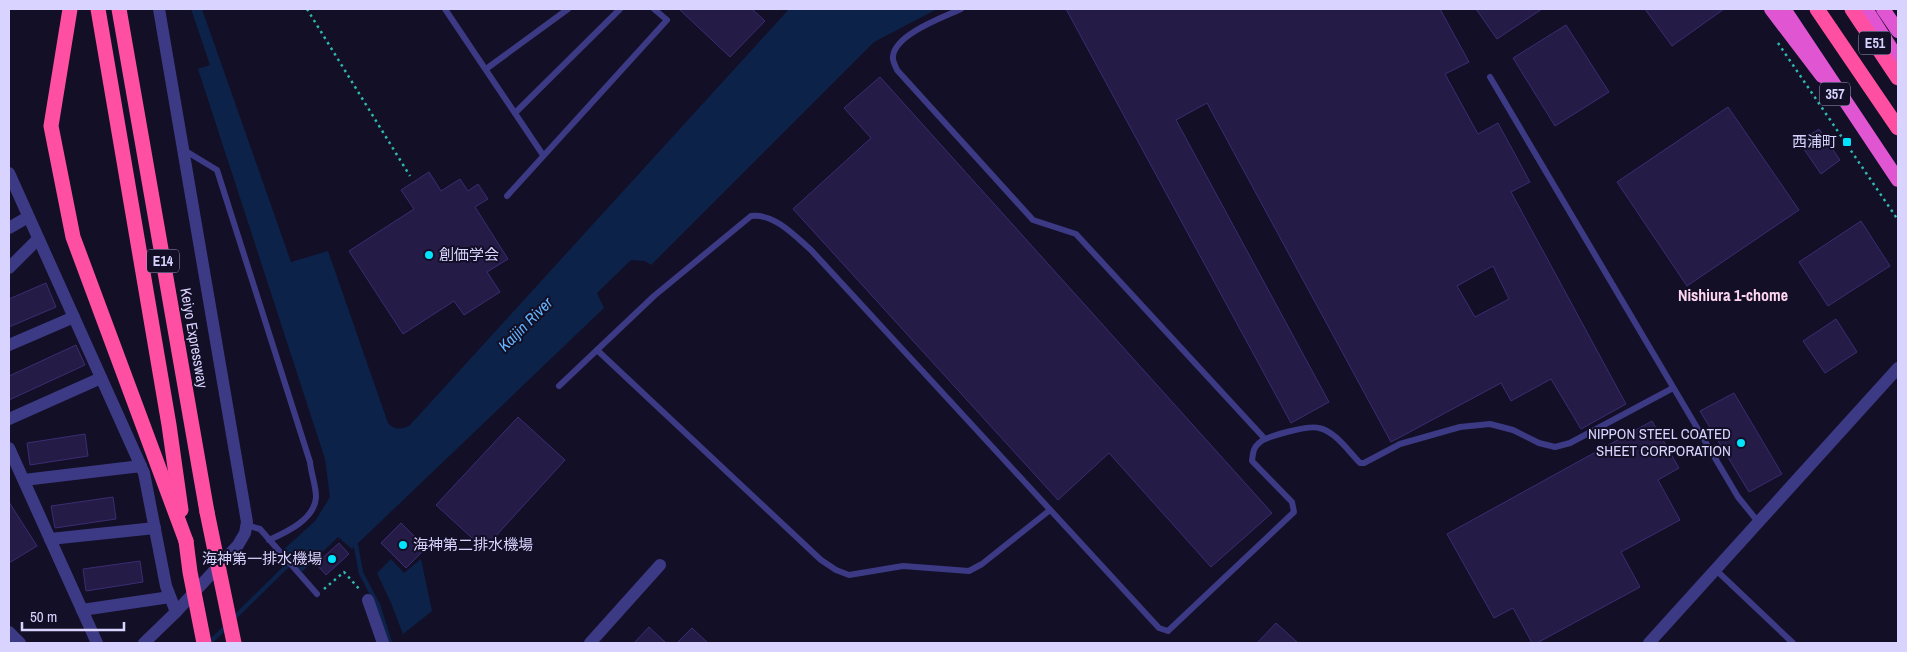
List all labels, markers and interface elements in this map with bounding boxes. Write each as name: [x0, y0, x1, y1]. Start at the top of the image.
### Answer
road number: E51: [1859, 32, 1891, 54]
road number: 357: [1820, 82, 1850, 106]
place label: 西浦町: [1792, 131, 1837, 152]
marker: 西浦町: [1841, 136, 1853, 148]
place label: 創価学会: [439, 244, 499, 265]
marker: 創価学会: [423, 249, 435, 261]
road number: E14: [147, 250, 179, 272]
district label: Nishiura 1-chome: [1678, 284, 1788, 306]
street label: Keiyo Expressway: [175, 286, 214, 390]
water label: Kaijin River: [493, 292, 557, 356]
place label: NIPPON STEEL COATED SHEET CORPORATION: [1588, 423, 1731, 461]
marker: NIPPON STEEL COATED SHEET CORPORATION: [1735, 437, 1747, 449]
place label: 海神第二排水機場: [413, 534, 533, 555]
marker: 海神第二排水機場: [397, 539, 409, 551]
place label: 海神第一排水機場: [202, 548, 322, 569]
marker: 海神第一排水機場: [326, 553, 338, 565]
scale bar: [22, 600, 125, 632]
text: 50 m: [30, 606, 57, 627]

